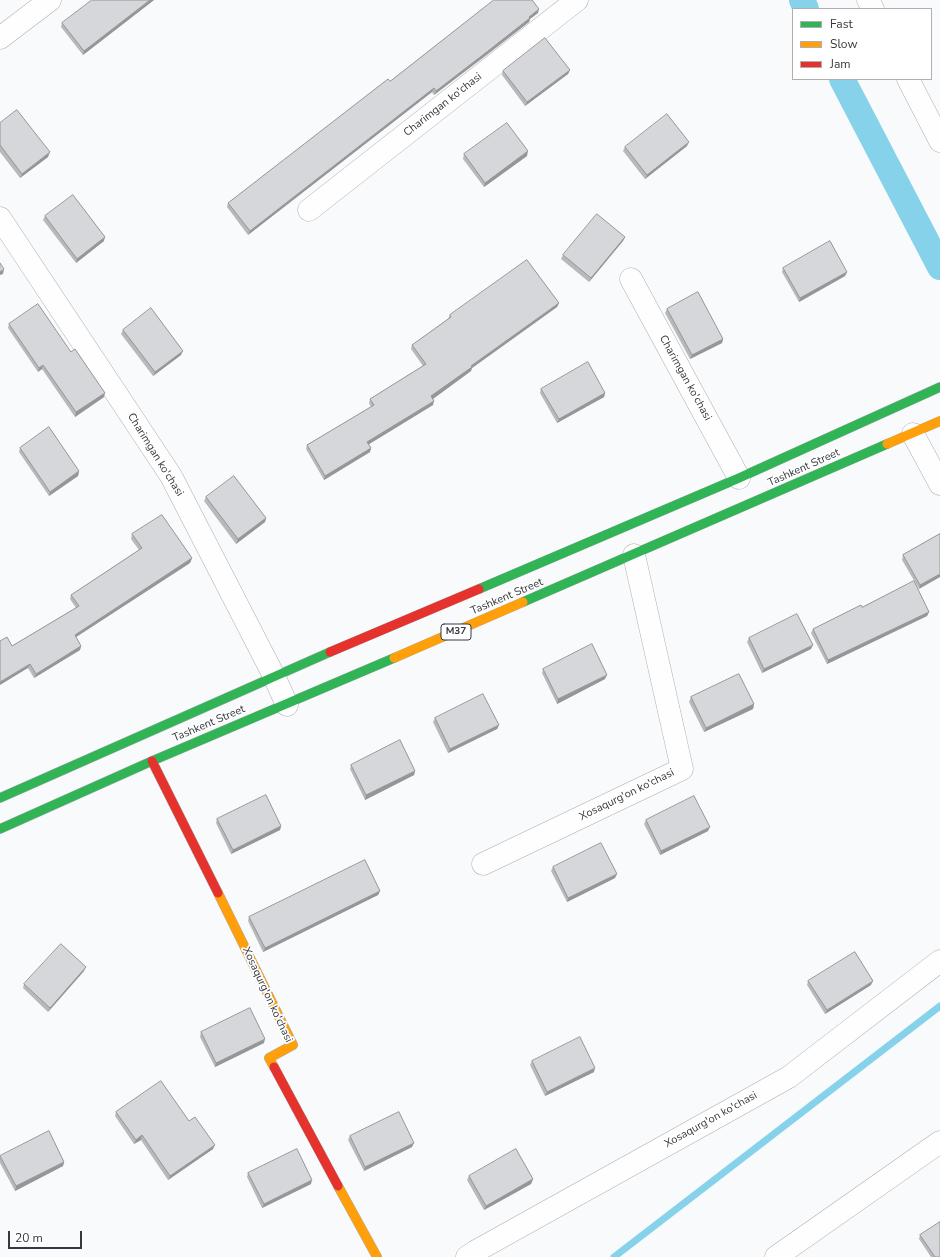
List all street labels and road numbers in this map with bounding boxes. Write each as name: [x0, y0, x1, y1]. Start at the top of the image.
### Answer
street label: Charimgan ko'chasi: [401, 70, 485, 140]
street label: Charimgan ko'chasi: [656, 333, 714, 423]
street label: Charimgan ko'chasi: [124, 411, 186, 499]
street label: Tashkent Street: [766, 446, 842, 490]
street label: Tashkent Street: [469, 576, 545, 618]
road number: M37: [441, 624, 471, 640]
street label: Tashkent Street: [171, 703, 247, 745]
street label: Xosaqurg'on ko'chasi: [577, 766, 677, 824]
street label: Xosaqurg'on ko'chasi: [239, 945, 295, 1045]
street label: Xosaqurg'on ko'chasi: [662, 1089, 760, 1151]

